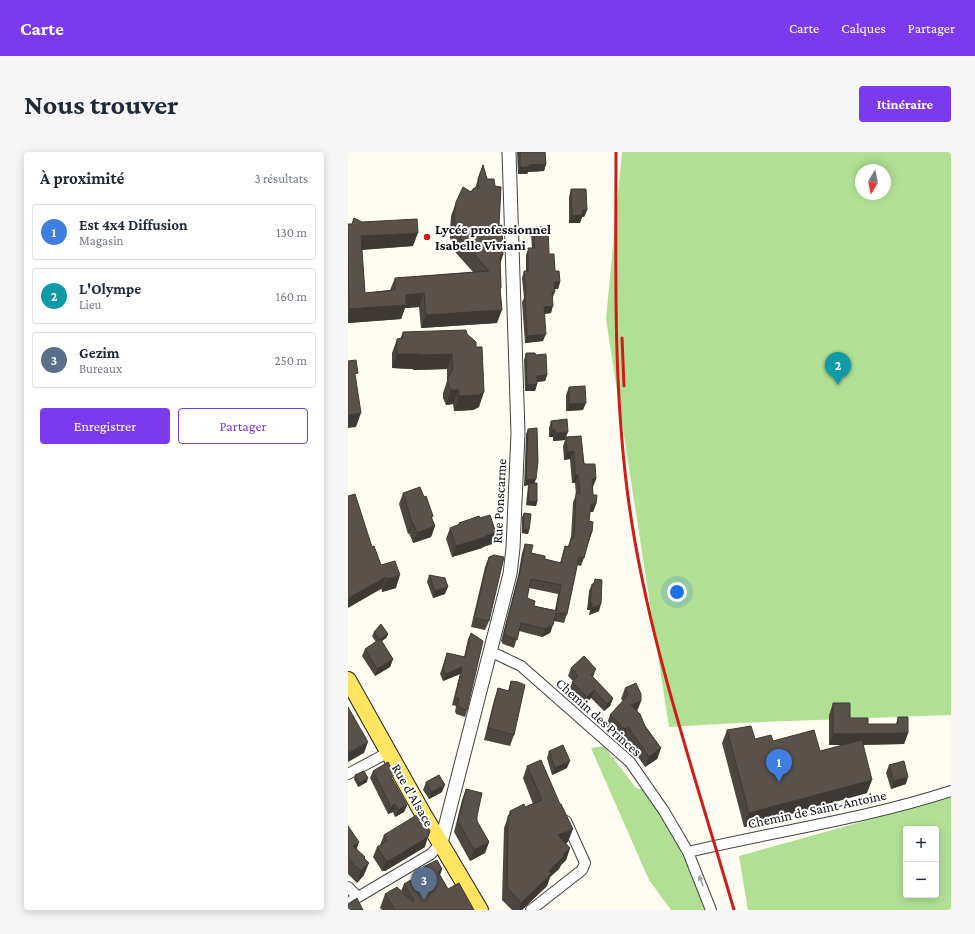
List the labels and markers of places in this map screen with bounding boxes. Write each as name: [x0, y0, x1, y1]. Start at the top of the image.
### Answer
place label: Lycée professionnel Isabelle Viviani: [435, 221, 551, 253]
marker: Lycée professionnel Isabelle Viviani: [422, 232, 432, 242]
pin: 2: [825, 352, 851, 385]
pin: 1: [766, 749, 792, 782]
pin: 3: [411, 867, 437, 900]

